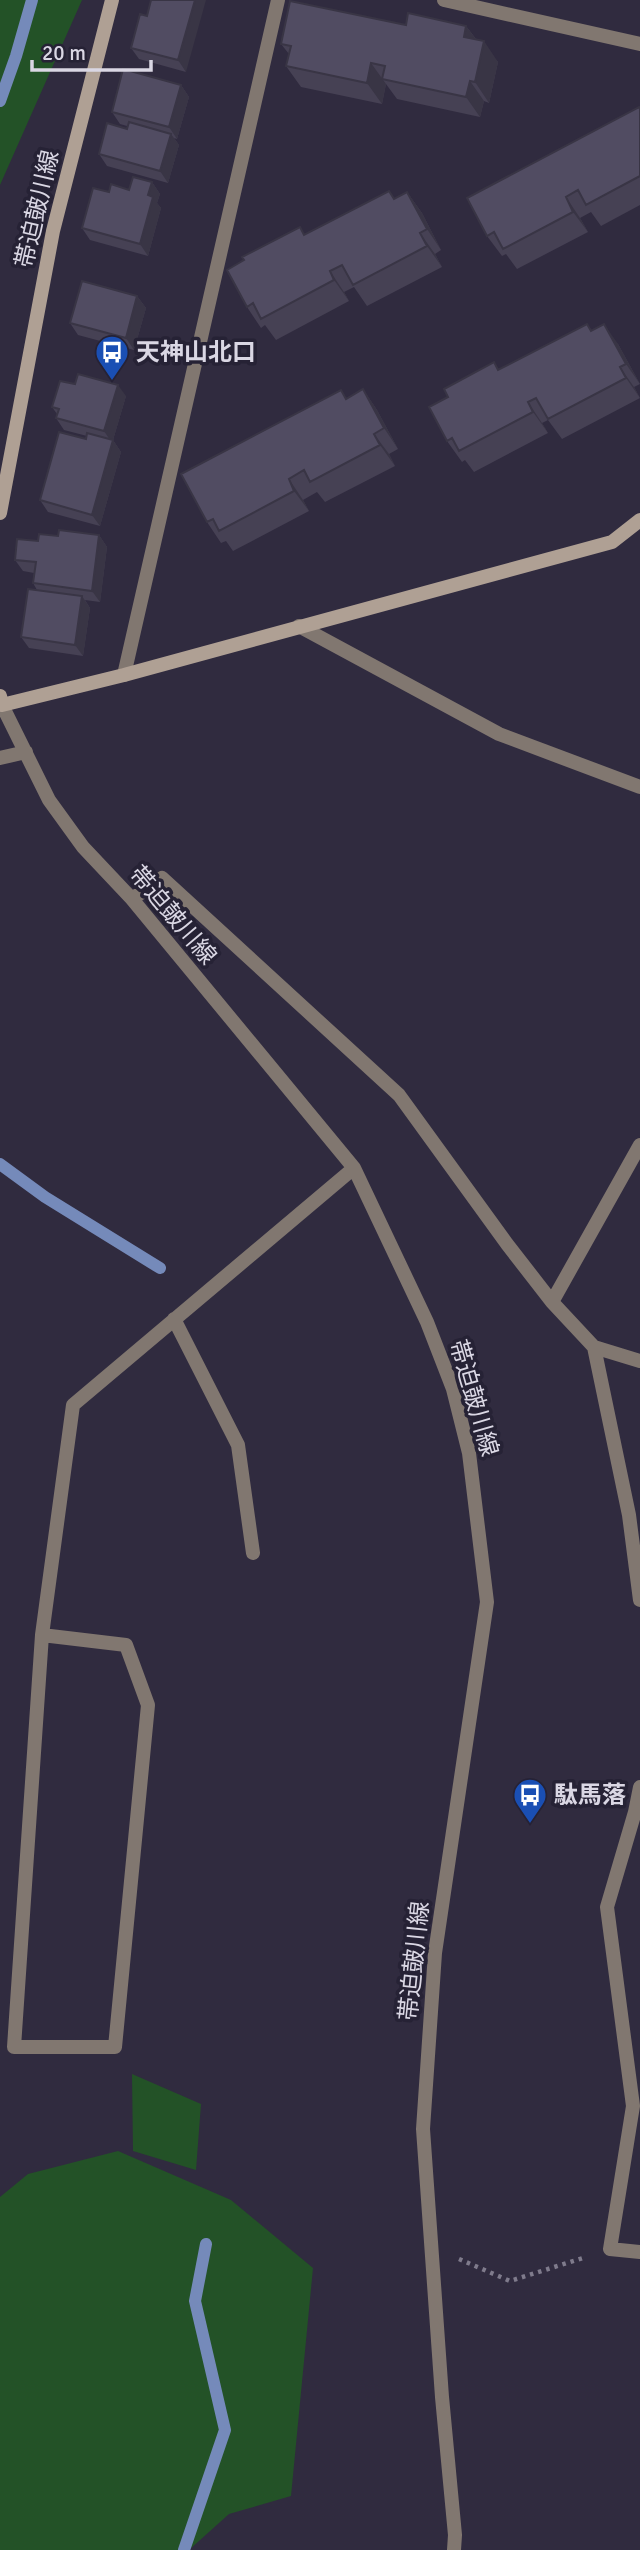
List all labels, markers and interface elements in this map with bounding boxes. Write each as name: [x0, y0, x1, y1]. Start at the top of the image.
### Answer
scale bar: [32, 28, 150, 72]
text: 20 m: [42, 40, 86, 66]
street label: 帯迫皷川線: [9, 147, 65, 271]
bus stop icon: 天神山北口: [93, 333, 131, 382]
place label: 天神山北口: [136, 337, 256, 367]
street label: 帯迫皷川線: [123, 859, 223, 971]
street label: 帯迫皷川線: [443, 1336, 505, 1460]
bus stop icon: 駄馬落: [511, 1776, 549, 1825]
place label: 駄馬落: [554, 1780, 626, 1810]
street label: 帯迫皷川線: [393, 1900, 435, 2022]

